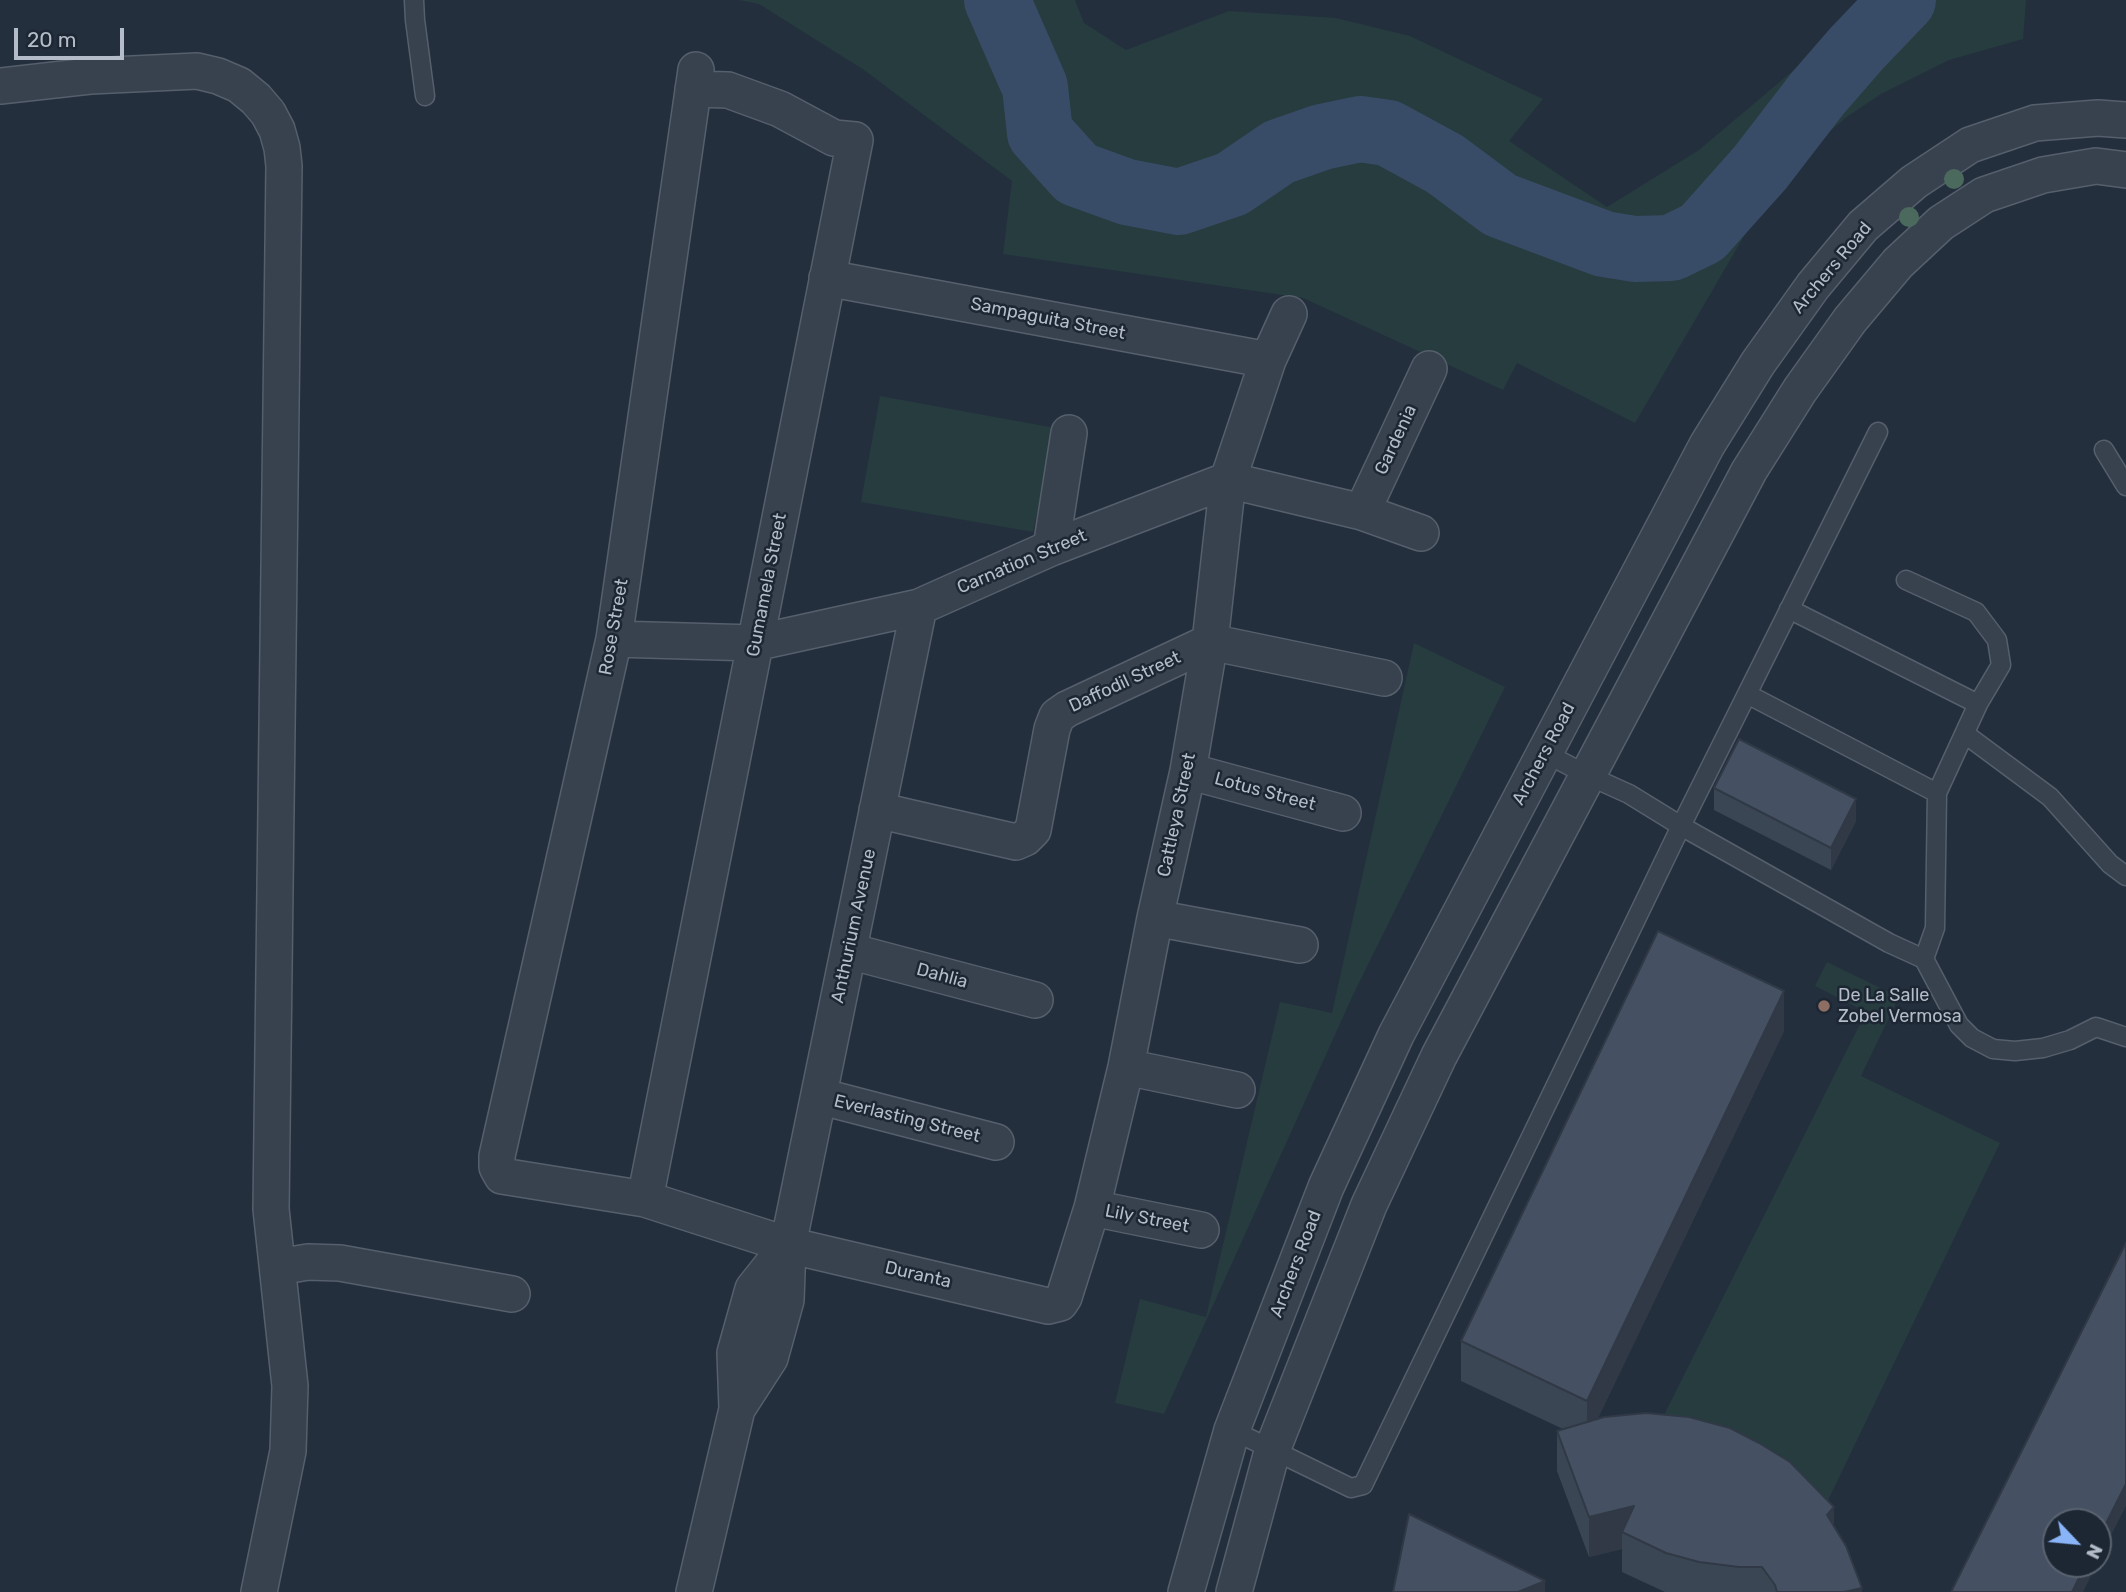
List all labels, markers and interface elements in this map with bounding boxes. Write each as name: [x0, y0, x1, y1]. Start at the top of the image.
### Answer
scale bar: [18, 14, 128, 58]
text: 20 m: [27, 27, 76, 52]
street label: Archers Road: [1787, 218, 1877, 318]
street label: Sampaguita Street: [969, 293, 1127, 345]
street label: Gardenia: [1370, 402, 1422, 478]
street label: Gumamela Street: [742, 511, 792, 659]
street label: Carnation Street: [954, 525, 1090, 599]
street label: Rose Street: [595, 577, 633, 677]
street label: Daffodil Street: [1066, 647, 1184, 717]
street label: Archers Road: [1508, 699, 1580, 809]
street label: Cattleya Street: [1153, 751, 1201, 879]
street label: Lotus Street: [1212, 768, 1318, 816]
street label: Anthurium Avenue: [827, 847, 881, 1005]
street label: Dahlia: [914, 959, 970, 993]
place label: De La Salle Zobel Vermosa: [1838, 985, 1962, 1028]
marker: De La Salle Zobel Vermosa: [1816, 998, 1832, 1014]
street label: Everlasting Street: [832, 1090, 982, 1148]
street label: Lily Street: [1103, 1200, 1191, 1238]
street label: Archers Road: [1266, 1207, 1326, 1321]
street label: Duranta: [883, 1257, 953, 1293]
north arrow: [2042, 1508, 2112, 1578]
text: N: [2081, 1540, 2108, 1563]

